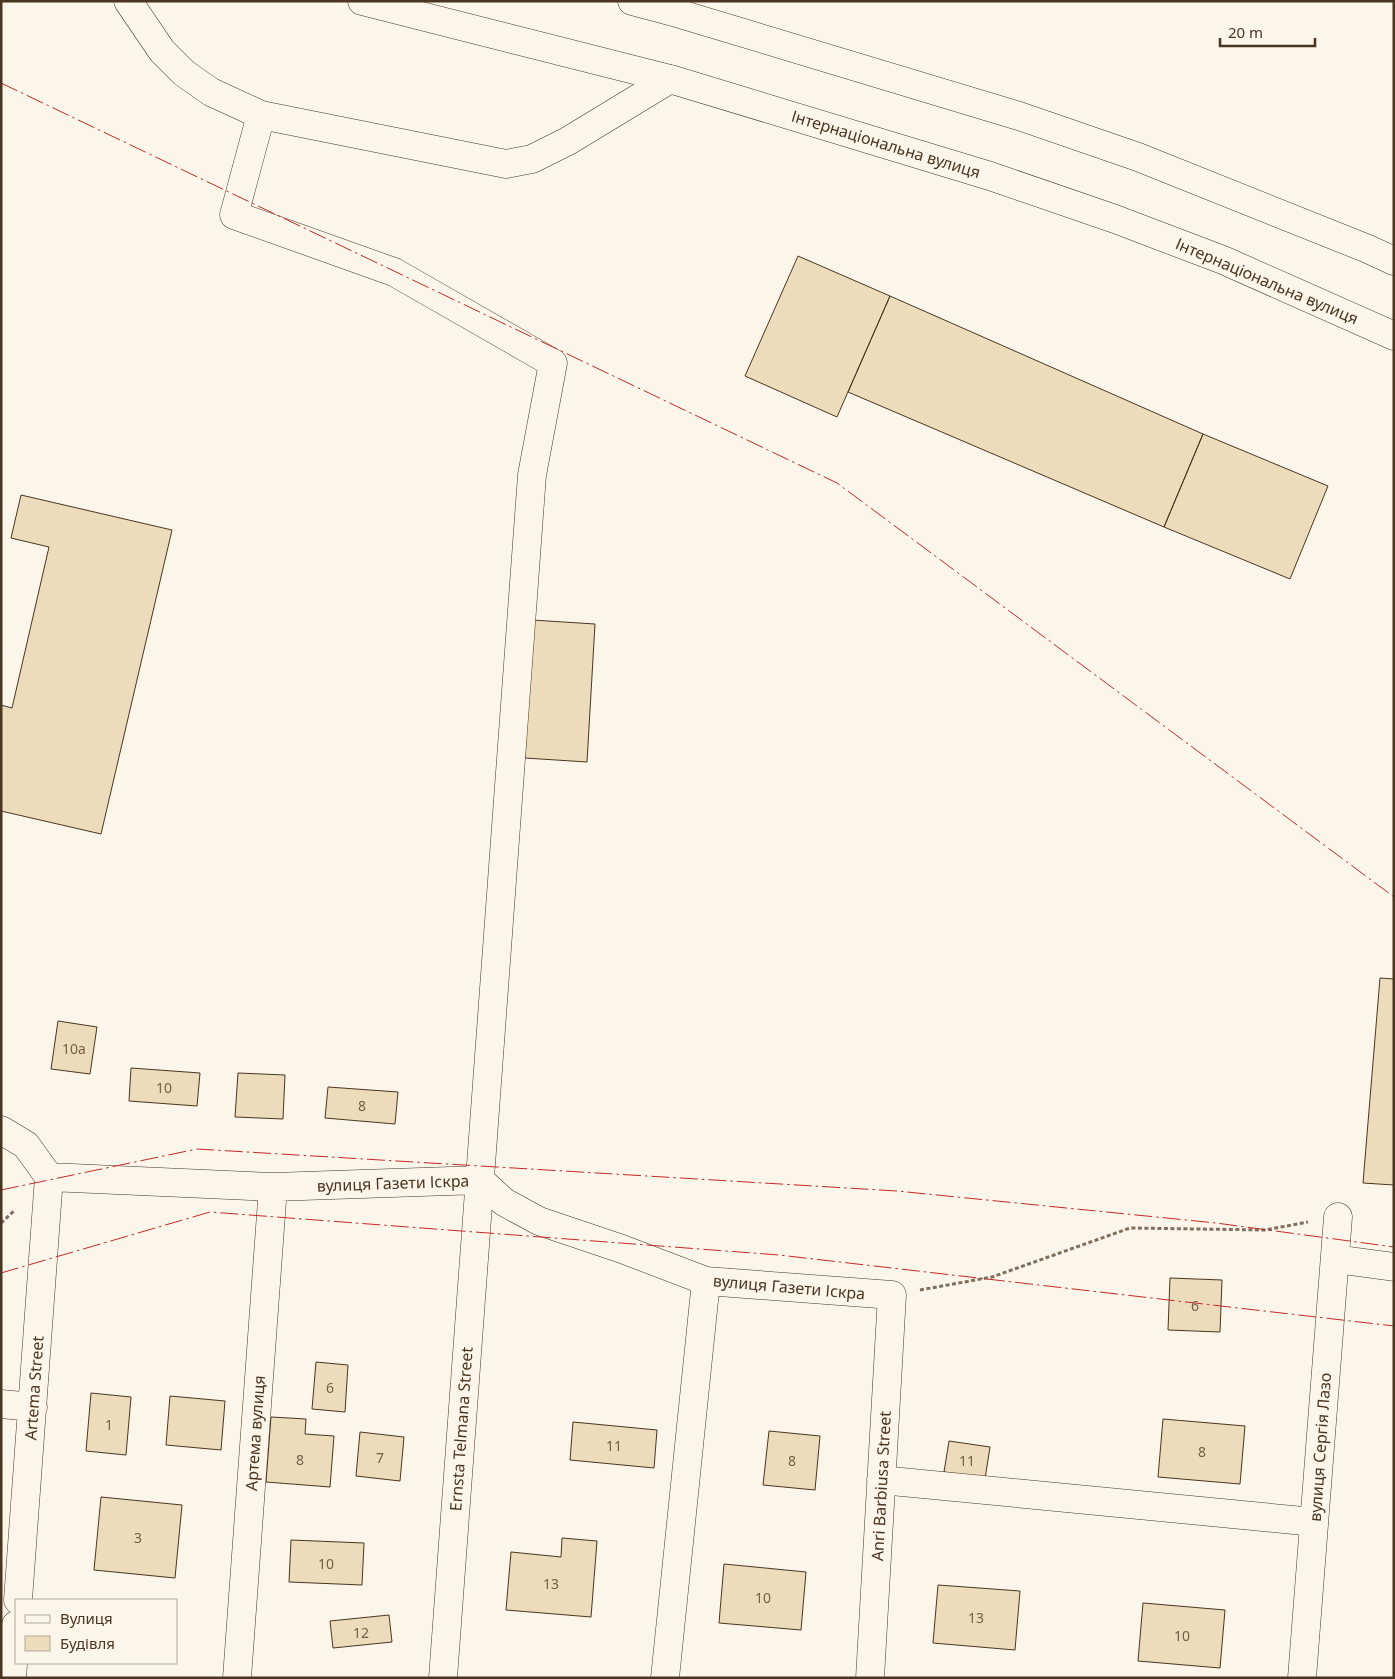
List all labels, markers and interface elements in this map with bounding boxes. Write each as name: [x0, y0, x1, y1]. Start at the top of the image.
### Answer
scale bar: [1220, 15, 1315, 47]
text: 20 m: [1228, 22, 1263, 42]
street label: Інтернаціональна вулиця: [789, 105, 983, 183]
street label: Інтернаціональна вулиця: [1172, 232, 1362, 330]
house number: 10а: [62, 1039, 86, 1058]
house number: 10: [156, 1078, 172, 1097]
house number: 8: [358, 1096, 366, 1115]
street label: вулиця Газети Іскра: [316, 1169, 470, 1197]
street label: вулиця Газети Іскра: [712, 1269, 866, 1305]
house number: 6: [1191, 1296, 1199, 1315]
street label: Artema Street: [19, 1335, 49, 1441]
street label: Ernsta Telmana Street: [444, 1346, 478, 1512]
street label: вулиця Сергія Лазо: [1304, 1372, 1336, 1522]
street label: Артема вулиця: [240, 1374, 270, 1492]
house number: 6: [326, 1378, 334, 1397]
street label: Anri Barbiusa Street: [866, 1410, 896, 1562]
house number: 1: [105, 1415, 113, 1434]
house number: 11: [606, 1436, 622, 1455]
house number: 8: [1198, 1442, 1206, 1461]
house number: 7: [376, 1448, 384, 1467]
house number: 8: [296, 1450, 304, 1469]
house number: 8: [788, 1451, 796, 1470]
house number: 11: [959, 1451, 975, 1470]
house number: 3: [134, 1528, 142, 1547]
house number: 10: [318, 1554, 334, 1573]
house number: 13: [543, 1574, 559, 1593]
house number: 10: [755, 1588, 771, 1607]
legend: [15, 1599, 178, 1664]
text: Вулиця: [60, 1608, 113, 1628]
house number: 13: [968, 1608, 984, 1627]
house number: 12: [353, 1623, 369, 1642]
house number: 10: [1174, 1626, 1190, 1645]
text: Будівля: [60, 1633, 115, 1653]

